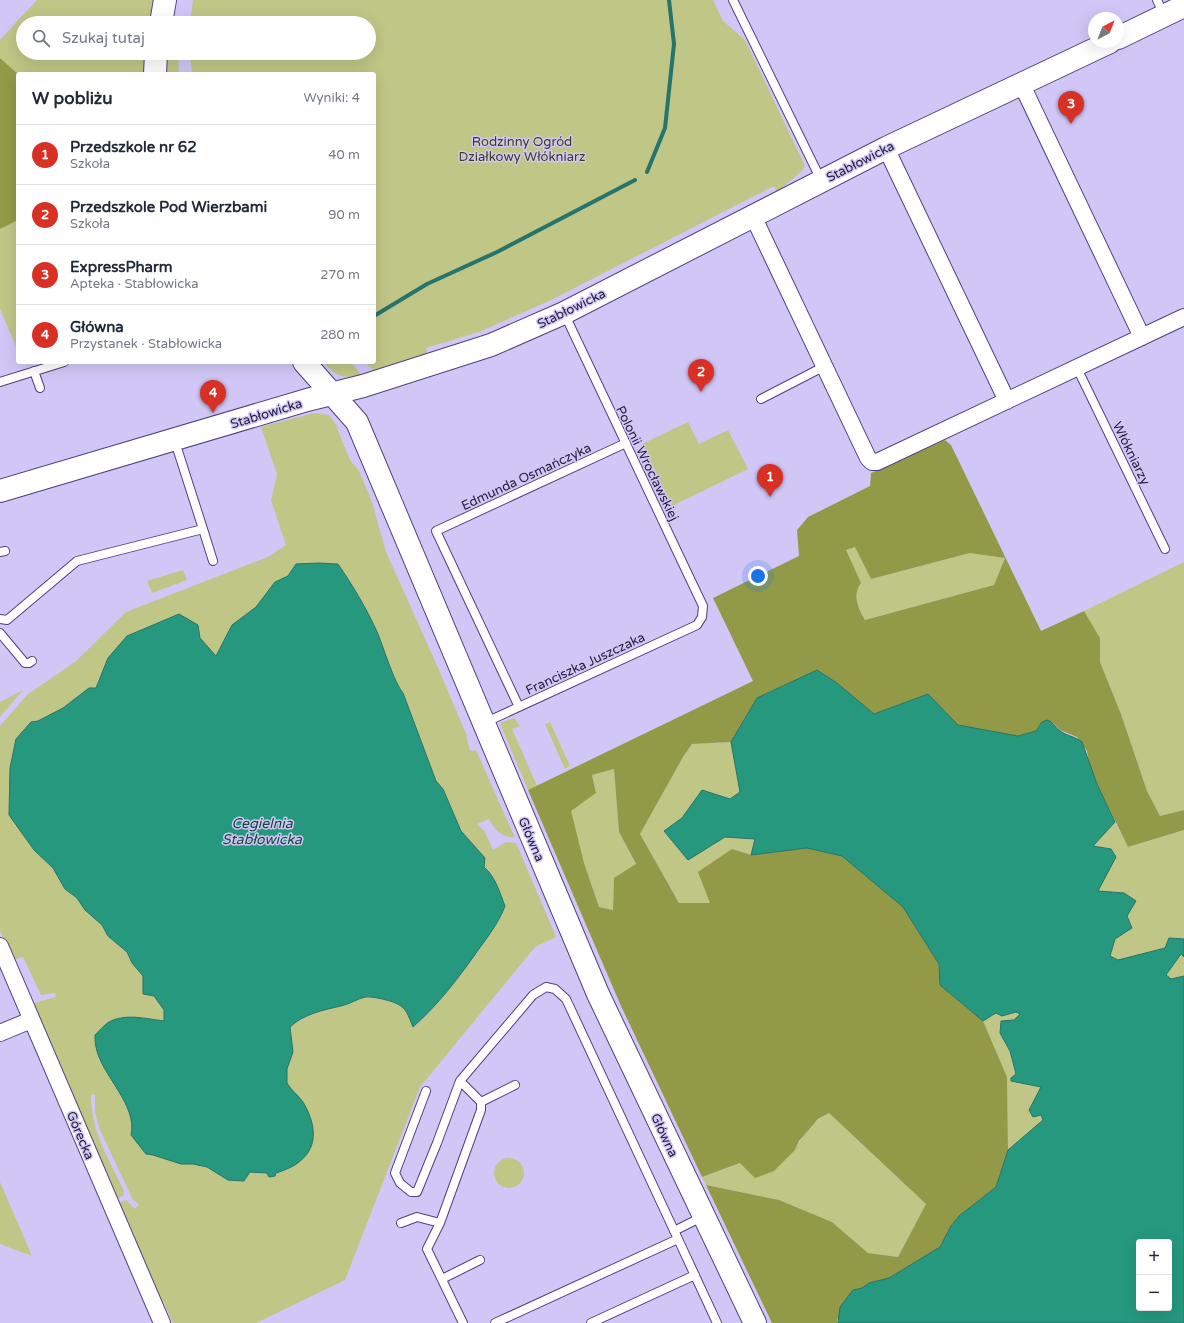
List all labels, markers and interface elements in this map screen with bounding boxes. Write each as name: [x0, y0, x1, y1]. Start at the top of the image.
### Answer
north arrow: [1088, 12, 1124, 48]
search box: [16, 16, 376, 60]
icon: search: [30, 27, 52, 49]
text: Szukaj tutaj: [62, 29, 145, 47]
text: W pobliżu: [32, 88, 113, 109]
text: Wyniki: 4: [304, 90, 360, 106]
pin: 3: [1058, 91, 1084, 124]
park label: Rodzinny Ogród Działkowy Włókniarz: [459, 134, 586, 165]
text: Przedszkole nr 62: [70, 138, 197, 156]
street label: Stabłowicka: [824, 138, 897, 186]
text: 1: [41, 147, 49, 163]
text: 40 m: [328, 147, 360, 163]
text: Szkoła: [70, 156, 110, 172]
text: Przedszkole Pod Wierzbami: [70, 198, 267, 216]
text: 2: [41, 207, 49, 223]
text: 90 m: [328, 207, 360, 223]
text: Szkoła: [70, 216, 110, 232]
text: ExpressPharm: [70, 258, 172, 276]
text: 3: [41, 267, 49, 283]
text: 270 m: [320, 267, 360, 283]
text: Apteka · Stabłowicka: [70, 276, 199, 292]
street label: Stabłowicka: [535, 285, 608, 332]
text: Główna: [70, 318, 124, 336]
text: 4: [41, 327, 49, 343]
text: 280 m: [320, 327, 360, 343]
text: Przystanek · Stabłowicka: [70, 336, 222, 352]
pin: 2: [688, 359, 714, 392]
pin: 4: [200, 380, 226, 413]
street label: Stabłowicka: [229, 395, 304, 432]
street label: Polonii Wrocławskiej: [612, 403, 682, 524]
street label: Włókniarzy: [1109, 419, 1153, 488]
street label: Edmunda Osmańczyka: [459, 440, 594, 514]
pin: 1: [757, 464, 783, 497]
your location: [748, 566, 768, 586]
street label: Franciszka Juszczaka: [523, 629, 648, 699]
water label: Cegielnia Stabłowicka: [222, 815, 303, 848]
street label: Główna: [515, 815, 548, 864]
street label: Górecka: [63, 1109, 97, 1162]
street label: Główna: [647, 1111, 681, 1160]
map controls: [1136, 1239, 1172, 1311]
button: +: [1136, 1239, 1172, 1275]
button: −: [1136, 1275, 1172, 1311]

